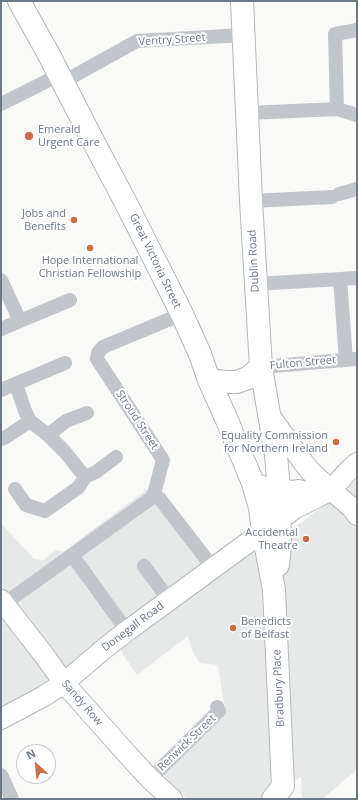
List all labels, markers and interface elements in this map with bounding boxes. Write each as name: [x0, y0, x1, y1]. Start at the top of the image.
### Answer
street label: Ventry Street: [138, 31, 206, 49]
place label: Emerald Urgent Care: [38, 123, 100, 149]
marker: Emerald Urgent Care: [23, 130, 35, 142]
place label: Jobs and Benefits: [22, 207, 66, 233]
street label: Great Victoria Street: [126, 212, 184, 310]
marker: Jobs and Benefits: [69, 215, 79, 225]
street label: Dublin Road: [246, 229, 262, 293]
marker: Hope International Christian Fellowship: [85, 243, 95, 253]
place label: Hope International Christian Fellowship: [39, 254, 141, 280]
street label: Fulton Street: [270, 354, 336, 372]
street label: Stroud Street: [113, 388, 161, 452]
place label: Equality Commission for Northern Ireland: [221, 429, 328, 455]
marker: Equality Commission for Northern Ireland: [331, 437, 341, 447]
place label: Accidental Theatre: [245, 526, 298, 552]
marker: Accidental Theatre: [301, 534, 311, 544]
street label: Donegall Road: [99, 599, 167, 655]
place label: Benedicts of Belfast: [241, 615, 291, 641]
marker: Benedicts of Belfast: [228, 623, 238, 633]
street label: Bradbury Place: [270, 649, 288, 727]
street label: Sandy Row: [59, 678, 105, 728]
street label: Renwick Street: [155, 712, 219, 774]
north arrow: [16, 744, 56, 784]
text: N: [23, 745, 38, 762]

